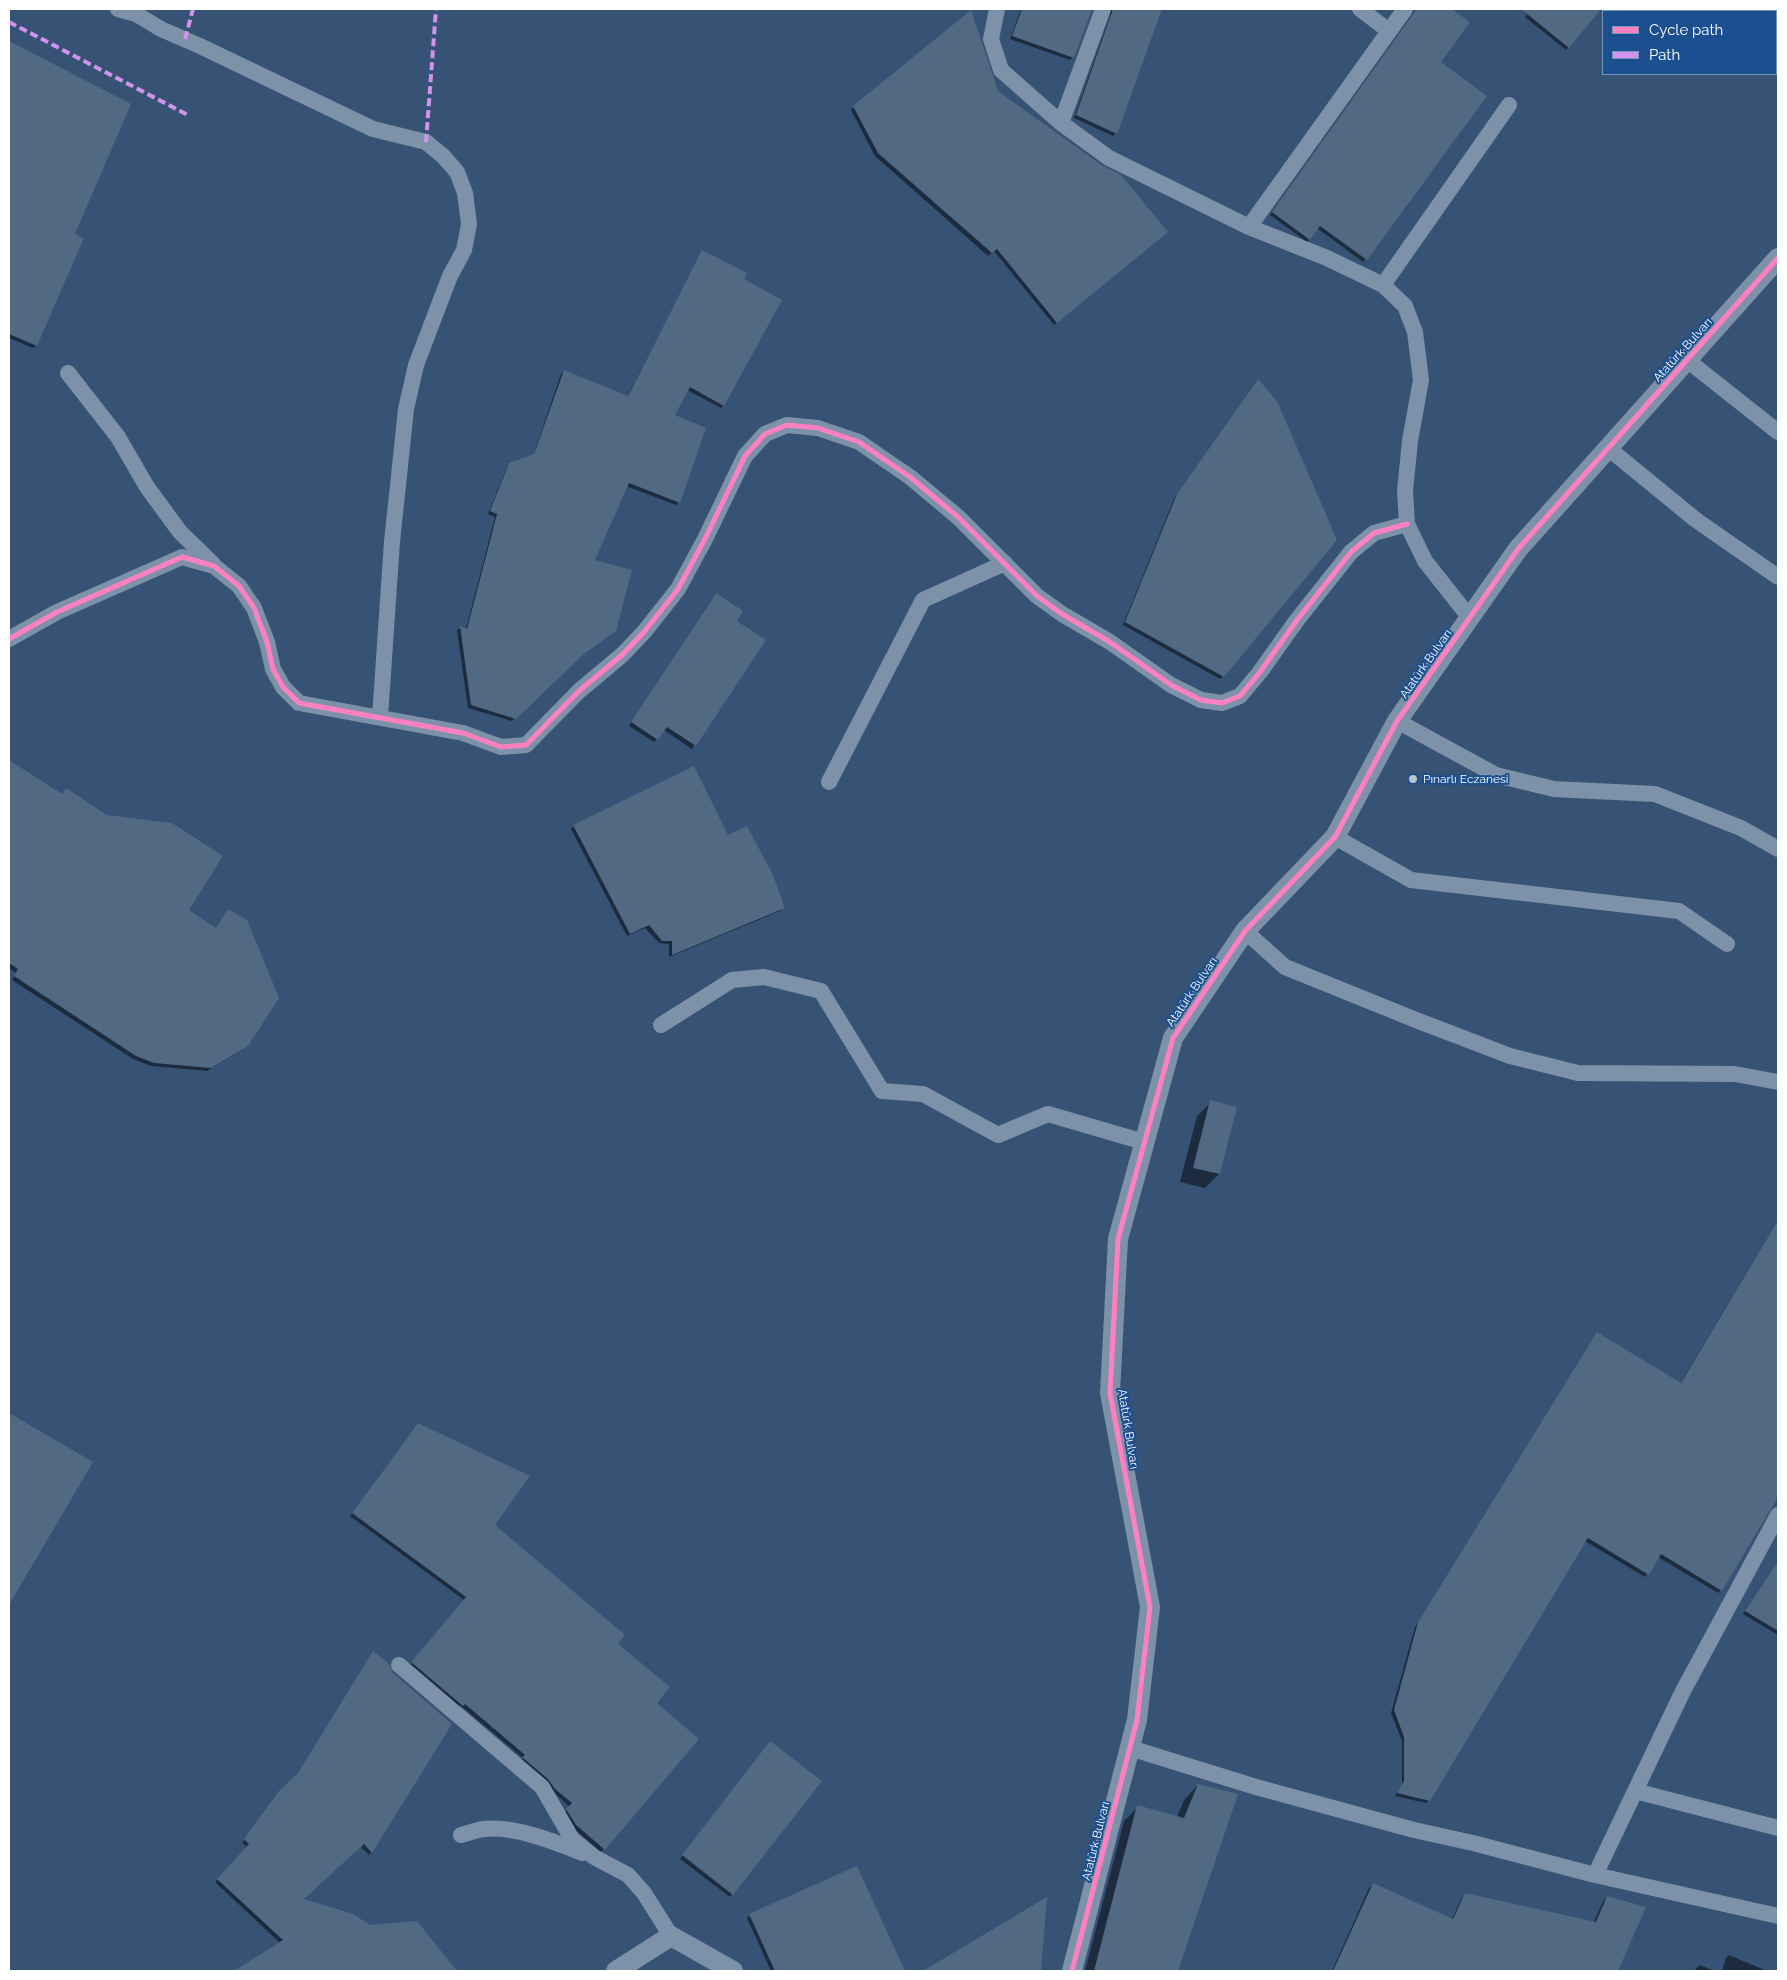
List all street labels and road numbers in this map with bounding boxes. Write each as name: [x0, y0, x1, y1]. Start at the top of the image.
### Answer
street label: Atatürk Bulvarı: [1651, 315, 1715, 385]
street label: Atatürk Bulvarı: [1397, 627, 1455, 701]
street label: Atatürk Bulvarı: [1163, 954, 1221, 1030]
street label: Atatürk Bulvarı: [1115, 1388, 1141, 1470]
street label: Atatürk Bulvarı: [1079, 1800, 1113, 1882]

